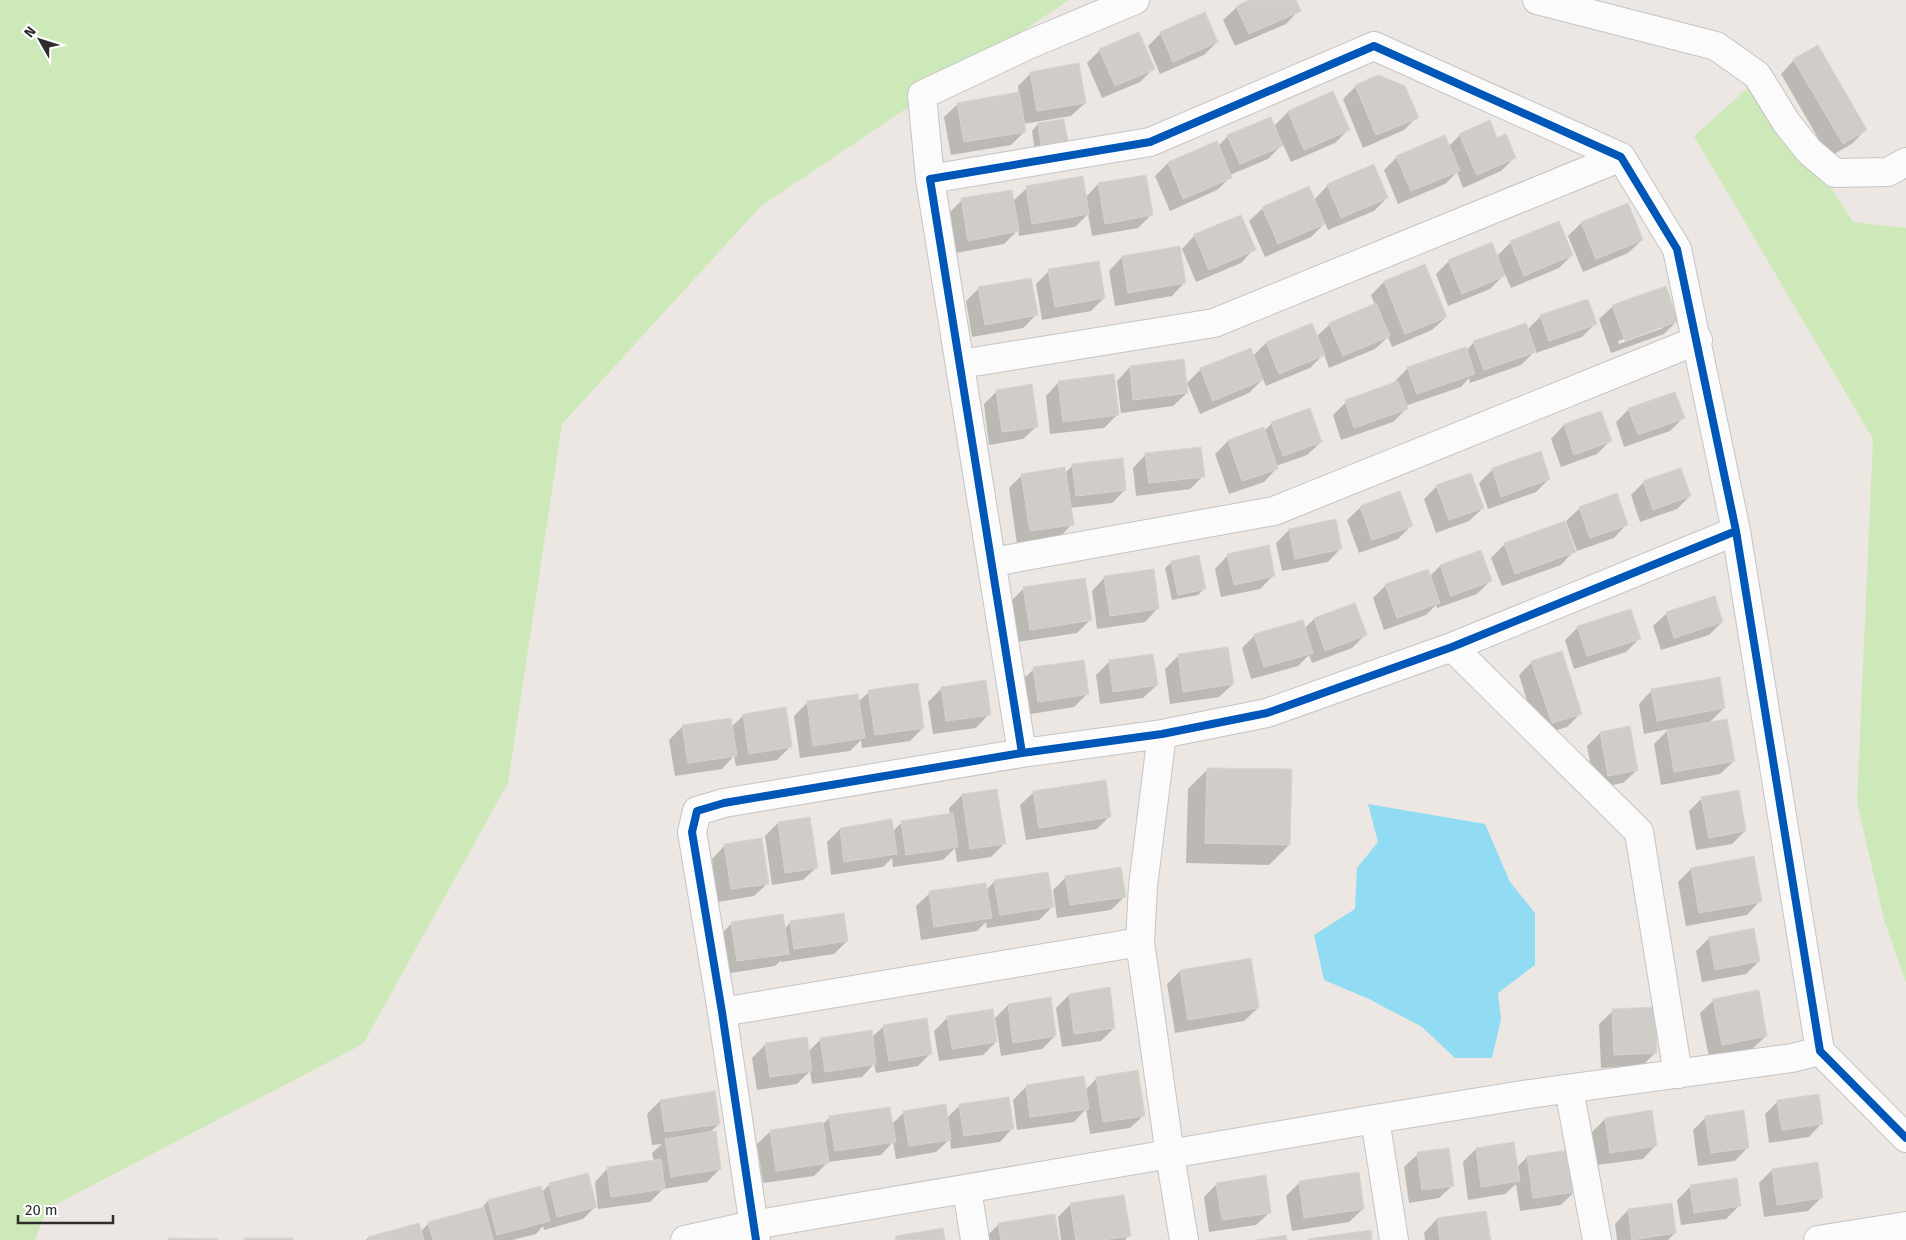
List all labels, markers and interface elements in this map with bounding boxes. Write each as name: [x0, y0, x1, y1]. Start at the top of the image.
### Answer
north arrow: [15, 15, 65, 65]
text: N: [21, 23, 40, 41]
scale bar: [18, 1192, 112, 1224]
text: 20 m: [25, 1201, 58, 1219]

